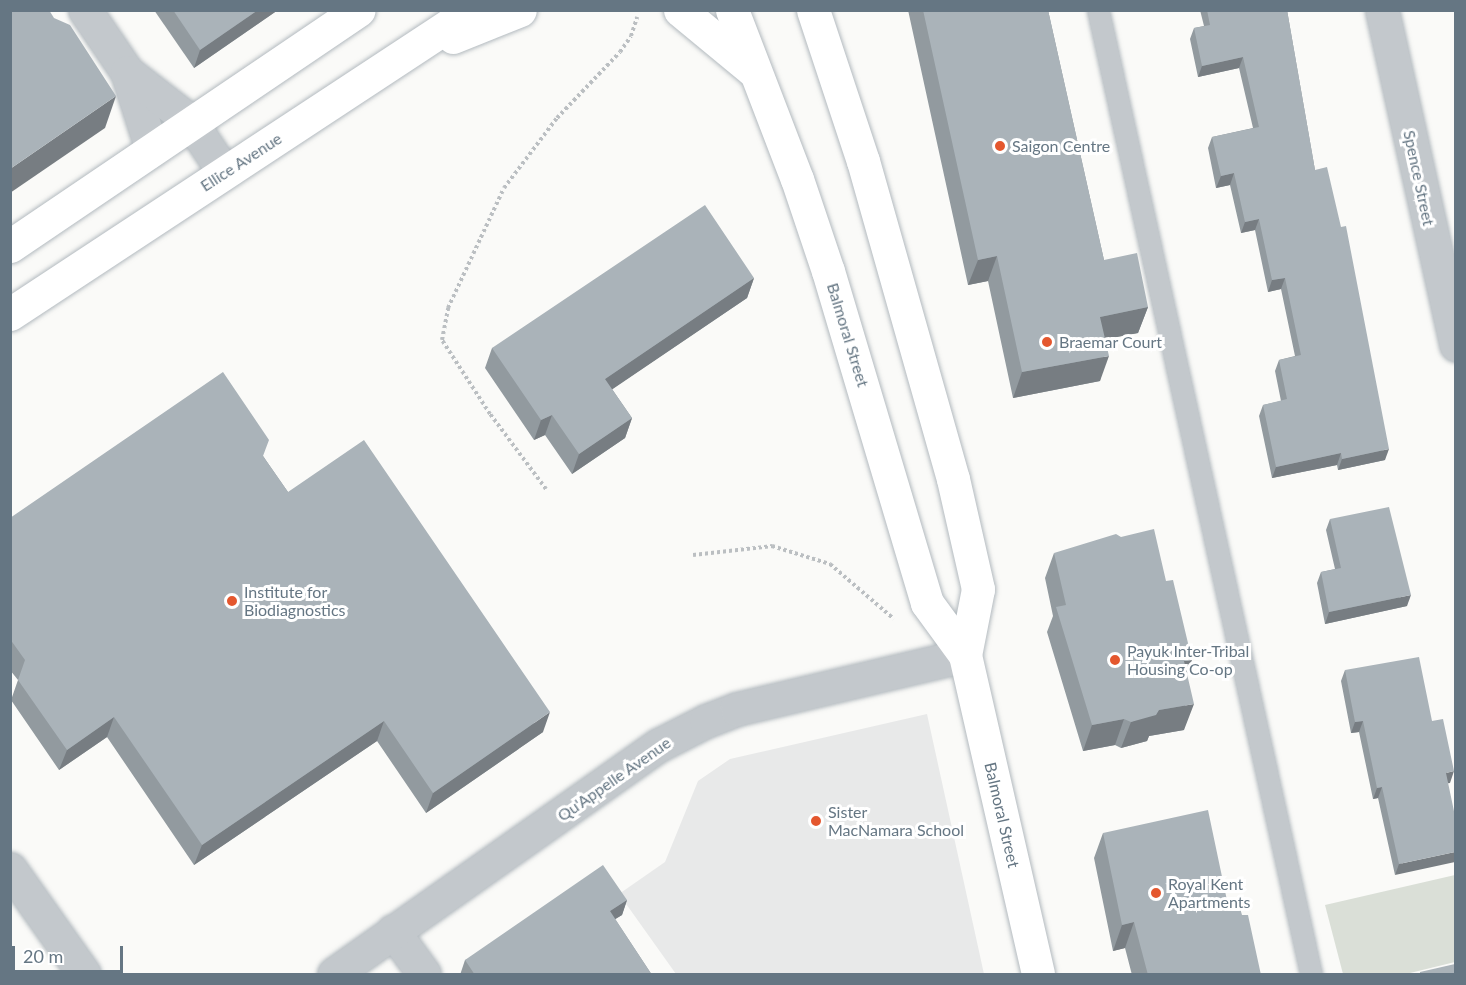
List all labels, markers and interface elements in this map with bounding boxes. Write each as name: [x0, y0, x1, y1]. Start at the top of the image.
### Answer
street label: Ellice Avenue: [197, 128, 285, 196]
street label: Spence Street: [1400, 129, 1438, 227]
place label: Saigon Centre: [1012, 136, 1110, 156]
marker: Saigon Centre: [993, 139, 1007, 153]
street label: Balmoral Street: [823, 281, 873, 389]
place label: Braemar Court: [1059, 332, 1162, 352]
marker: Braemar Court: [1040, 335, 1054, 349]
place label: Institute for Biodiagnostics: [244, 582, 346, 620]
marker: Institute for Biodiagnostics: [225, 594, 239, 608]
place label: Payuk Inter-Tribal Housing Co-op: [1127, 641, 1249, 679]
marker: Payuk Inter-Tribal Housing Co-op: [1108, 653, 1122, 667]
street label: Qu'Appelle Avenue: [554, 733, 674, 825]
street label: Balmoral Street: [981, 760, 1023, 870]
place label: Sister MacNamara School: [828, 802, 964, 840]
marker: Sister MacNamara School: [809, 814, 823, 828]
place label: Royal Kent Apartments: [1168, 874, 1250, 912]
marker: Royal Kent Apartments: [1149, 886, 1163, 900]
scale bar: [15, 934, 126, 972]
text: 20 m: [23, 945, 63, 967]

